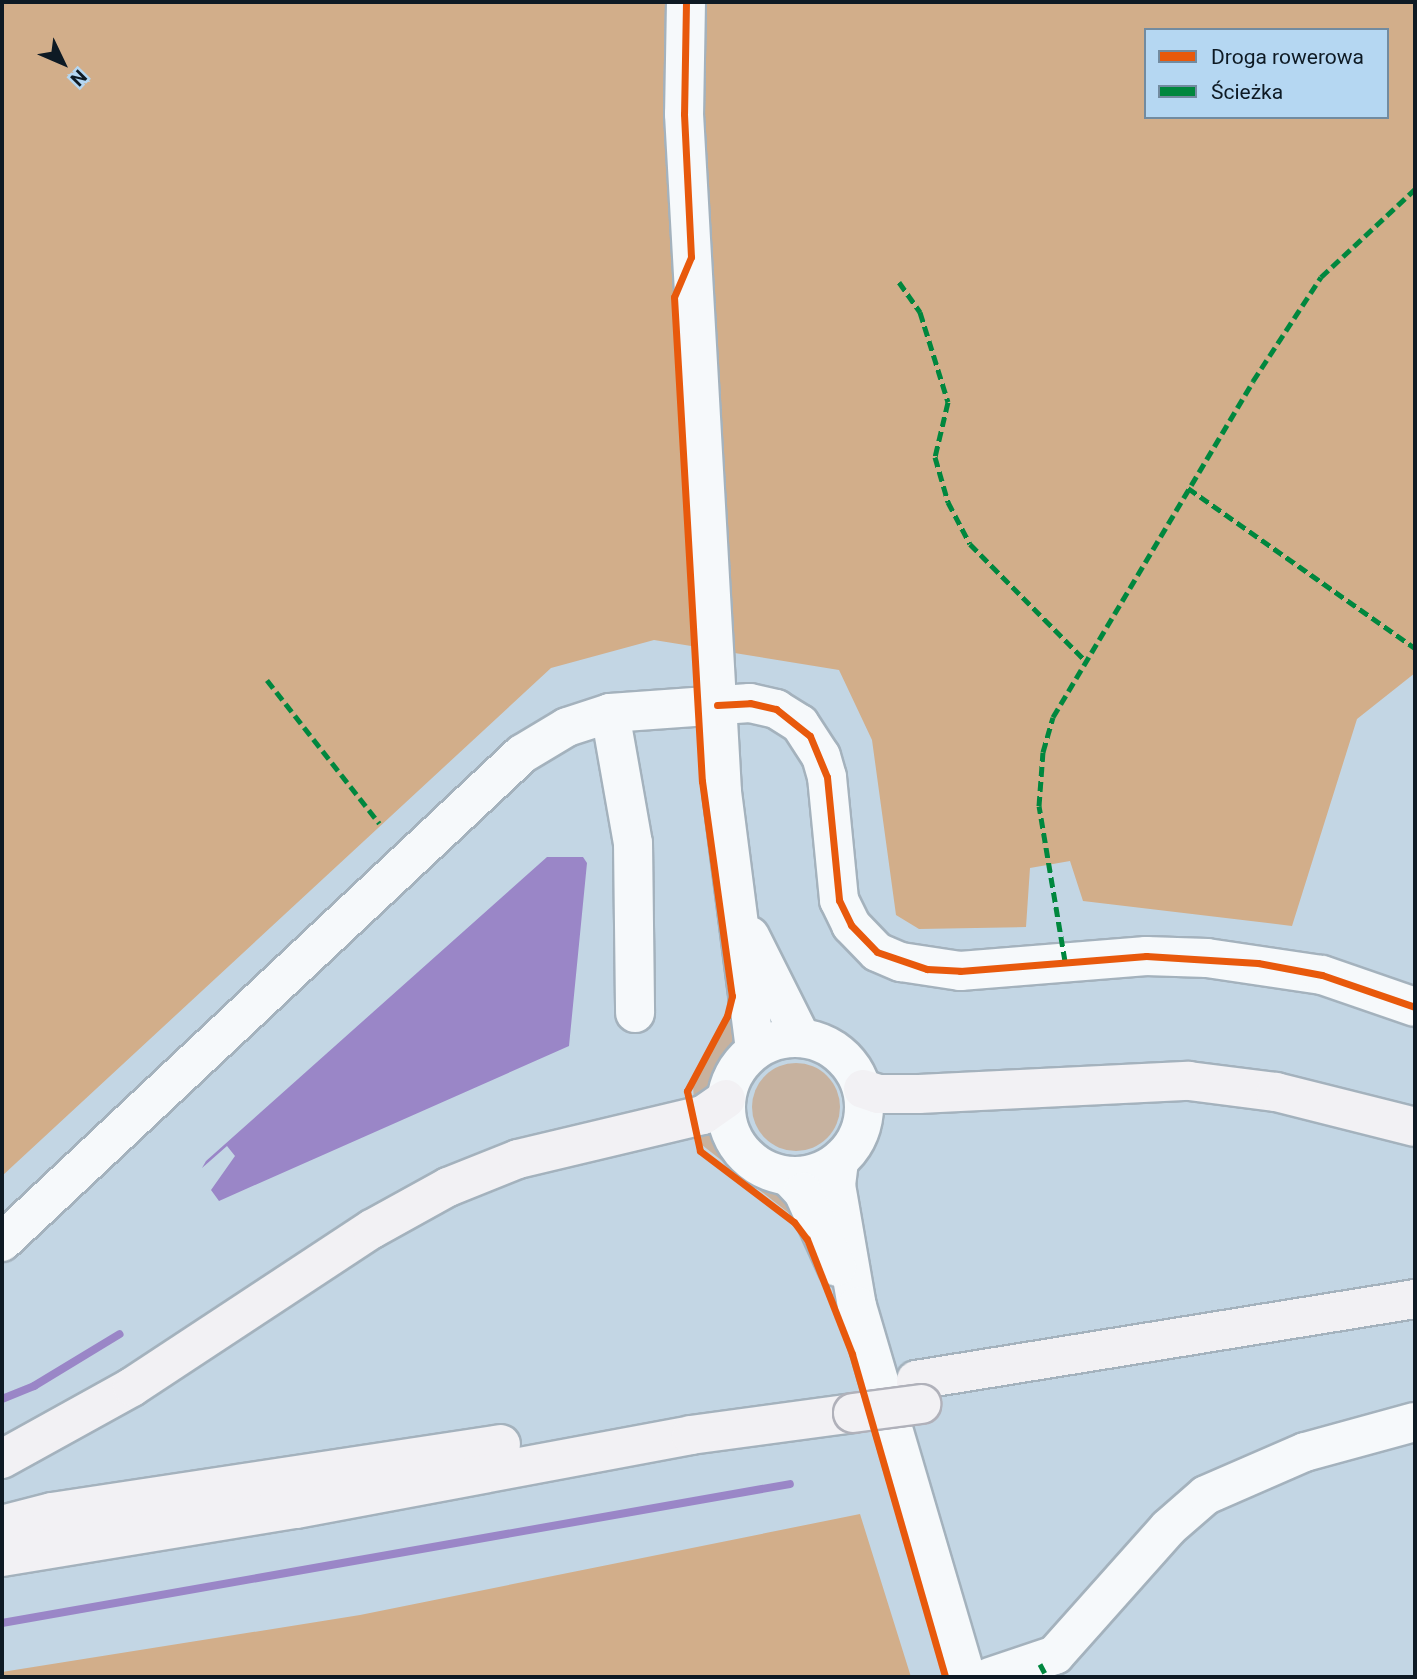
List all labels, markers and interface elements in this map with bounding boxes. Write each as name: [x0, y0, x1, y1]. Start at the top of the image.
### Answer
north arrow: [28, 28, 98, 98]
legend: [1144, 28, 1389, 119]
text: Droga rowerowa: [1211, 45, 1364, 69]
text: N: [66, 65, 91, 91]
text: Ścieżka: [1211, 80, 1283, 104]

